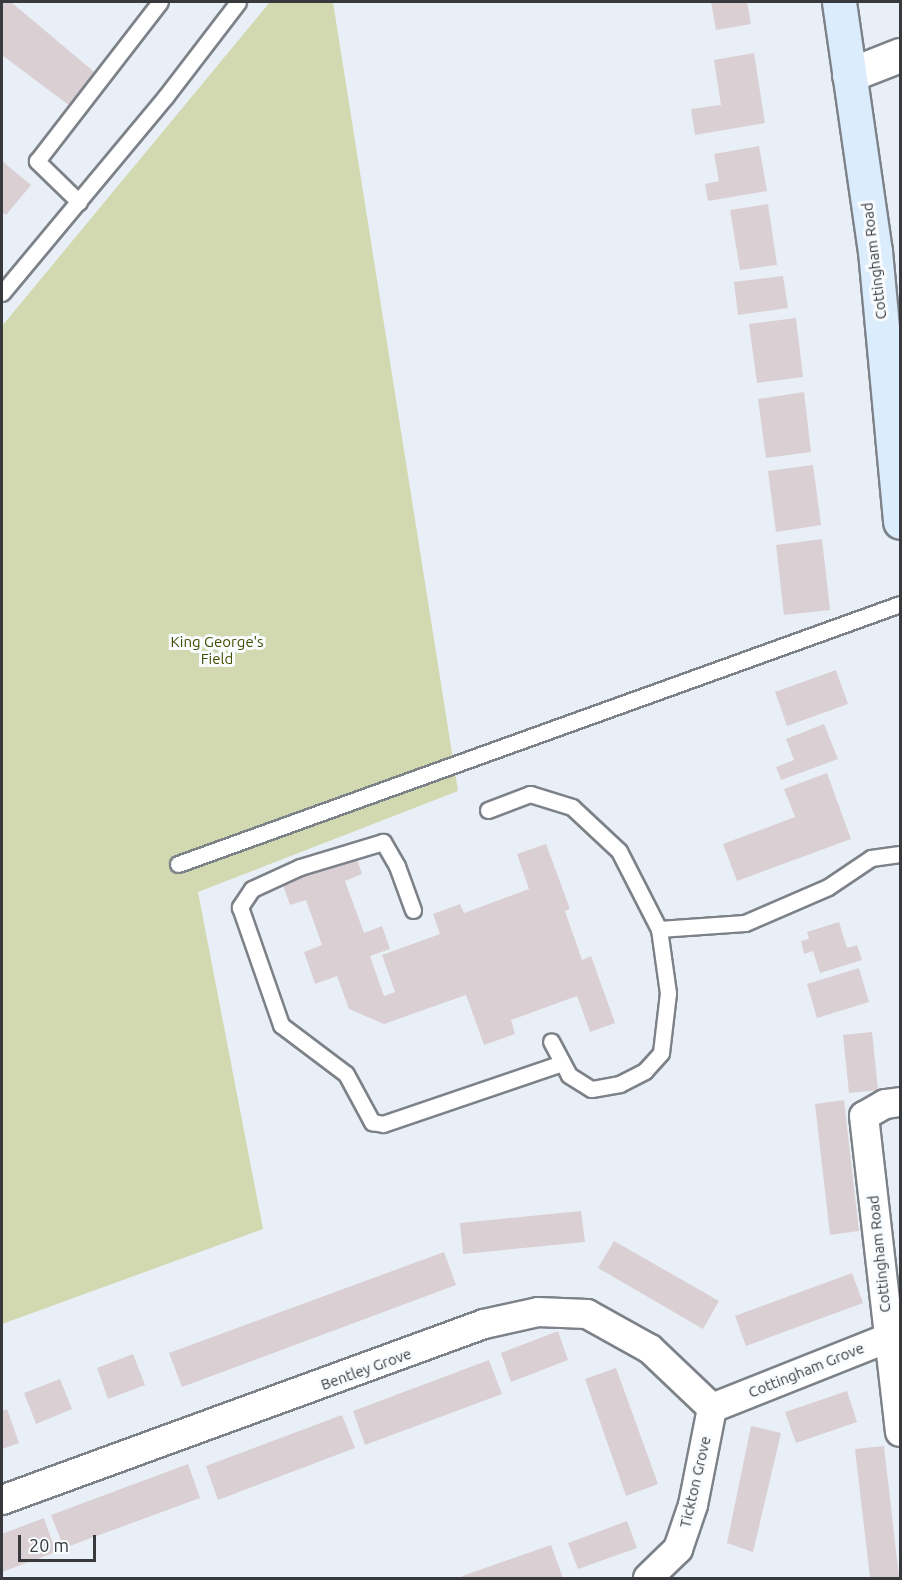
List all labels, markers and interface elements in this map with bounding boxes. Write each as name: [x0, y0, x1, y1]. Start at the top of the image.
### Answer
street label: Cottingham Road: [858, 201, 890, 321]
park label: King George's Field: [170, 632, 264, 667]
street label: Cottingham Road: [864, 1194, 894, 1314]
street label: Cottingham Grove: [746, 1339, 866, 1401]
street label: Bentley Grove: [318, 1344, 414, 1394]
street label: Tickton Grove: [676, 1434, 714, 1530]
scale bar: [21, 1523, 99, 1561]
text: 20 m: [29, 1535, 69, 1555]

